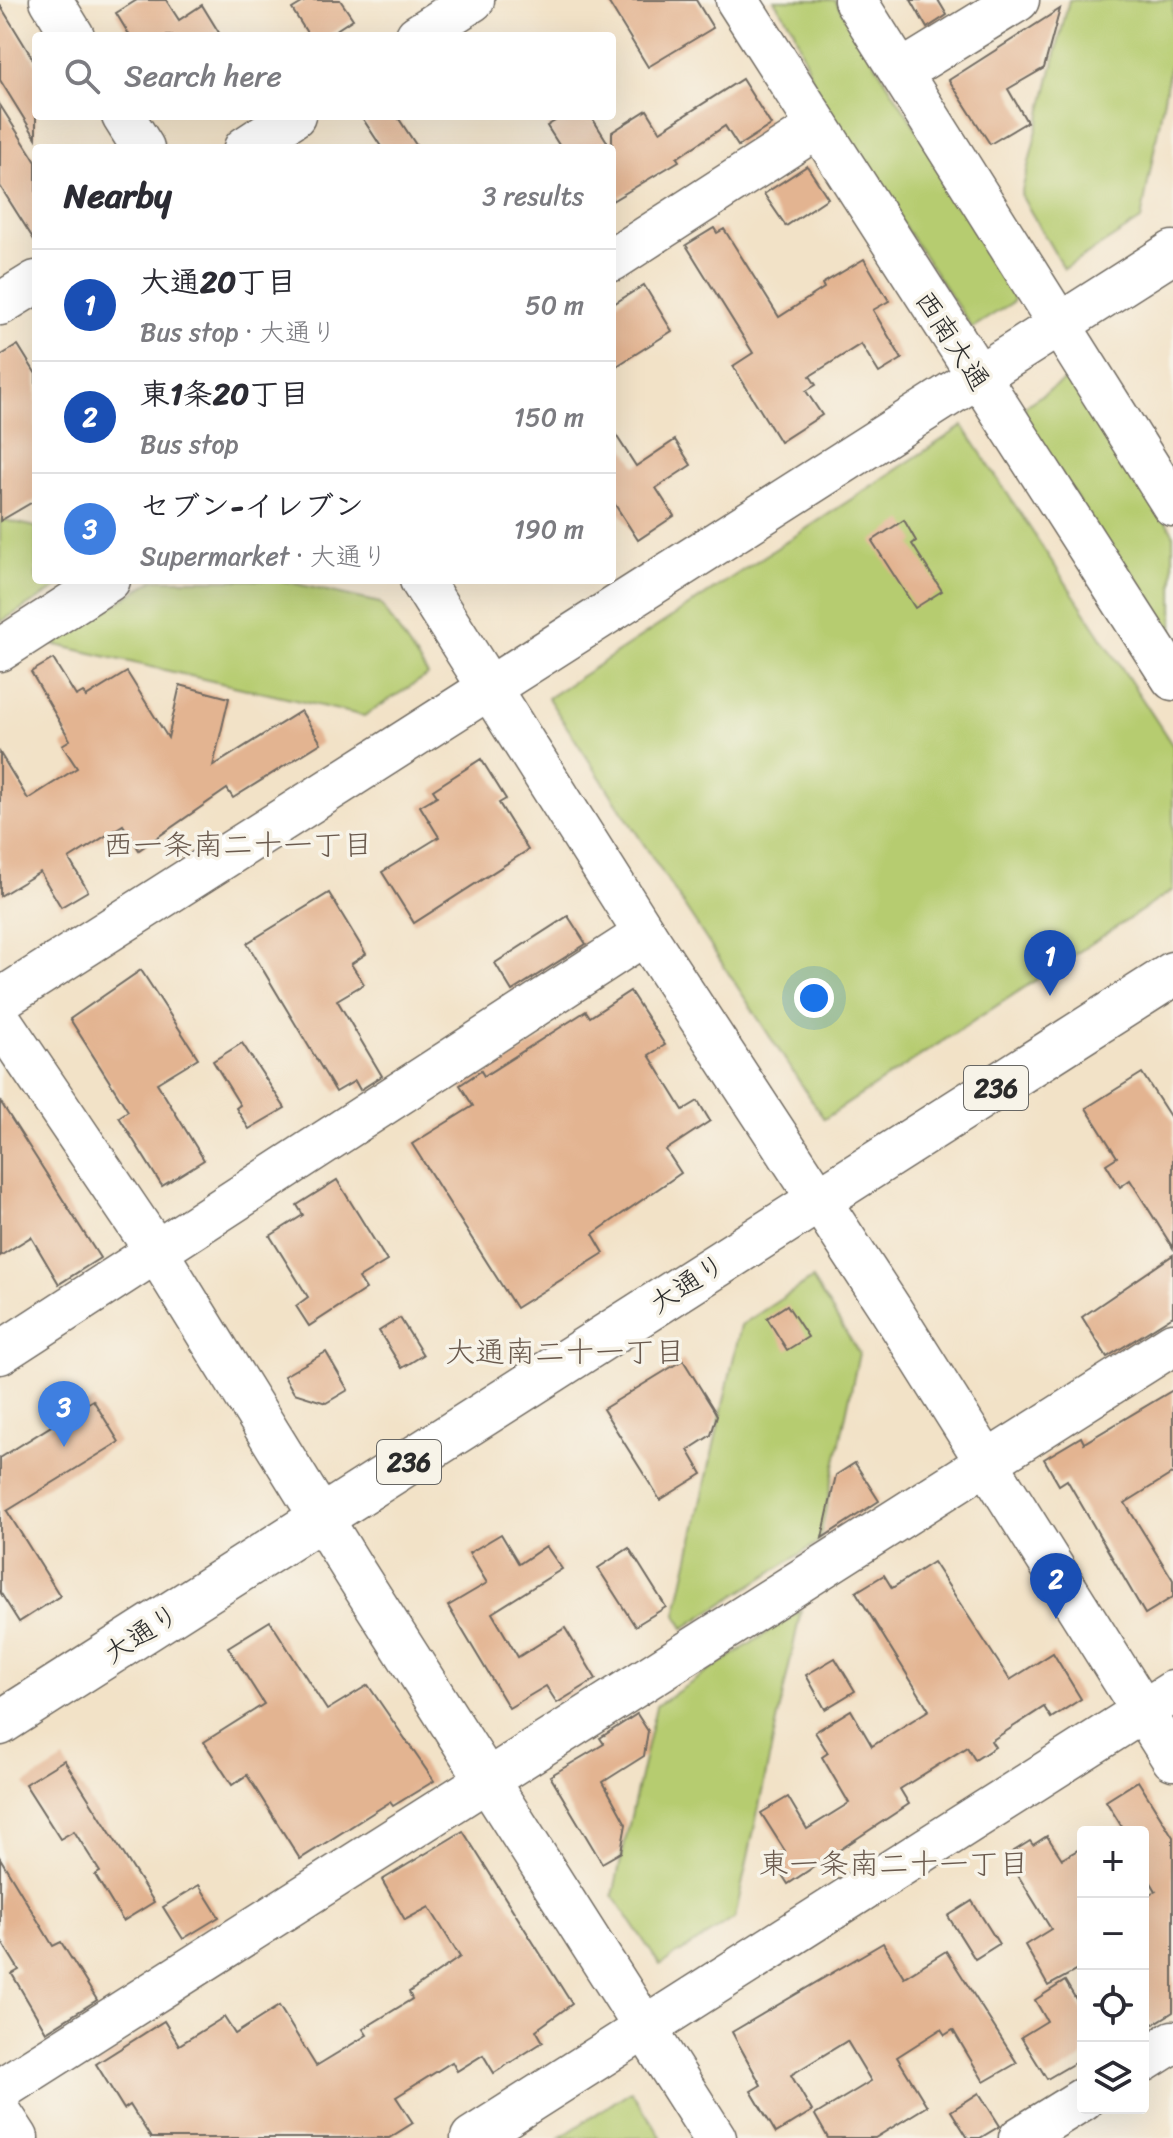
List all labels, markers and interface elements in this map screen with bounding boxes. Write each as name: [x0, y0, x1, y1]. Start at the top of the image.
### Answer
search box: [32, 32, 616, 120]
text: Search here: [124, 49, 282, 103]
icon: search: [60, 54, 104, 98]
text: Nearby: [64, 166, 172, 226]
text: 3 results: [482, 173, 584, 219]
text: 大通20丁目: [140, 255, 296, 309]
street label: 西南大通: [902, 280, 1004, 401]
text: 1: [84, 282, 96, 328]
text: 50 m: [525, 282, 584, 328]
text: Bus stop · 大通り: [140, 309, 337, 355]
text: 東1条20丁目: [140, 367, 309, 421]
text: 2: [82, 394, 98, 440]
text: 150 m: [514, 394, 584, 440]
text: Bus stop: [140, 421, 238, 467]
text: セブン-イレブン: [140, 479, 364, 533]
text: 3: [83, 506, 97, 552]
text: 190 m: [514, 506, 584, 552]
text: Supermarket · 大通り: [140, 533, 388, 579]
district label: 西一条南二十一丁目: [103, 818, 373, 872]
pin: 1: [1024, 930, 1076, 996]
your location: [794, 978, 834, 1018]
road number: 236: [964, 1066, 1028, 1110]
street label: 大通り: [639, 1240, 736, 1327]
district label: 大通南二十一丁目: [445, 1325, 685, 1379]
pin: 3: [38, 1381, 90, 1447]
road number: 236: [377, 1440, 441, 1484]
pin: 2: [1030, 1553, 1082, 1619]
street label: 大通り: [93, 1590, 190, 1677]
map controls: [1077, 1826, 1149, 2114]
button: +: [1077, 1826, 1149, 1898]
district label: 東一条南二十一丁目: [759, 1837, 1029, 1891]
button: −: [1077, 1898, 1149, 1970]
button: locate: [1077, 1970, 1149, 2042]
button: layers: [1077, 2042, 1149, 2114]

